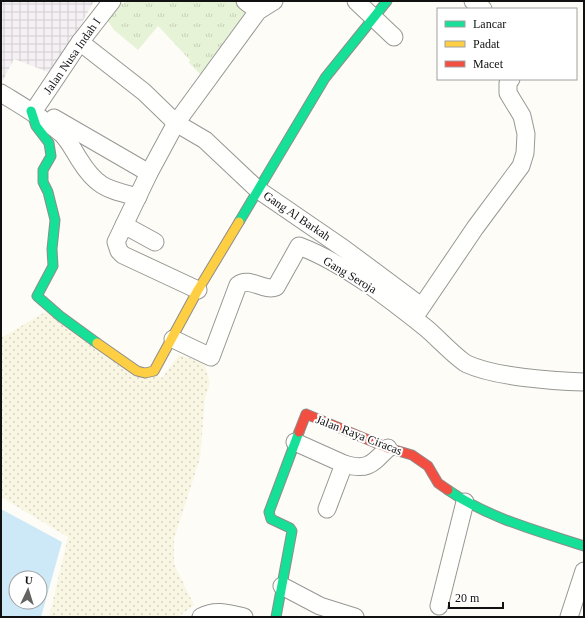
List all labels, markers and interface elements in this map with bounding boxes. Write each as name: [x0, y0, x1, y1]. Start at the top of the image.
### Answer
legend: [437, 8, 577, 80]
street label: Jalan Nusa Indah I: [41, 15, 103, 97]
text: Lancar: [473, 17, 506, 31]
text: Padat: [473, 37, 500, 51]
text: Macet: [473, 57, 504, 71]
street label: Gang Al Barkah: [261, 188, 333, 244]
street label: Gang Seroja: [321, 254, 380, 297]
street label: Jalan Raya Ciracas: [314, 412, 404, 458]
north arrow: [8, 570, 48, 610]
text: U: [24, 574, 33, 586]
scale bar: [449, 584, 503, 610]
text: 20 m: [455, 591, 480, 605]

